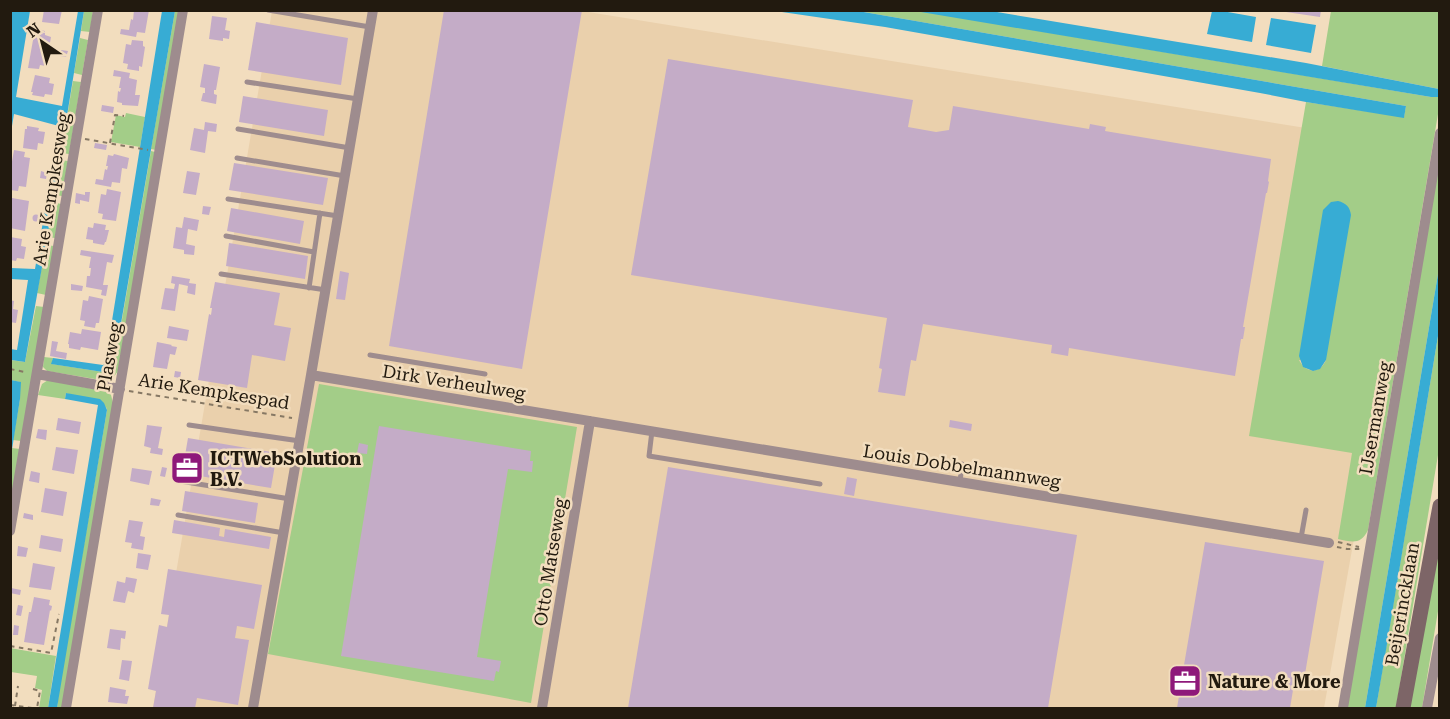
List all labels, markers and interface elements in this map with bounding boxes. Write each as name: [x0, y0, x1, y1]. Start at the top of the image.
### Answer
north arrow: [12, 12, 72, 72]
text: N: [23, 19, 44, 41]
street label: Arie Kempkesweg: [29, 110, 74, 267]
street label: Plasweg: [93, 320, 126, 393]
street label: IJsermanweg: [1355, 359, 1395, 476]
street label: Dirk Verheulweg: [381, 360, 528, 404]
street label: Arie Kempkespad: [137, 369, 292, 413]
street label: Louis Dobbelmannweg: [862, 440, 1063, 492]
place label: ICTWebSolution B.V.: [210, 448, 361, 490]
office icon: ICTWebSolution B.V.: [169, 450, 205, 486]
street label: Otto Matseweg: [530, 496, 571, 628]
street label: Beijerincklaan: [1381, 540, 1423, 668]
office icon: Nature & More: [1167, 663, 1203, 699]
place label: Nature & More: [1208, 671, 1341, 692]

